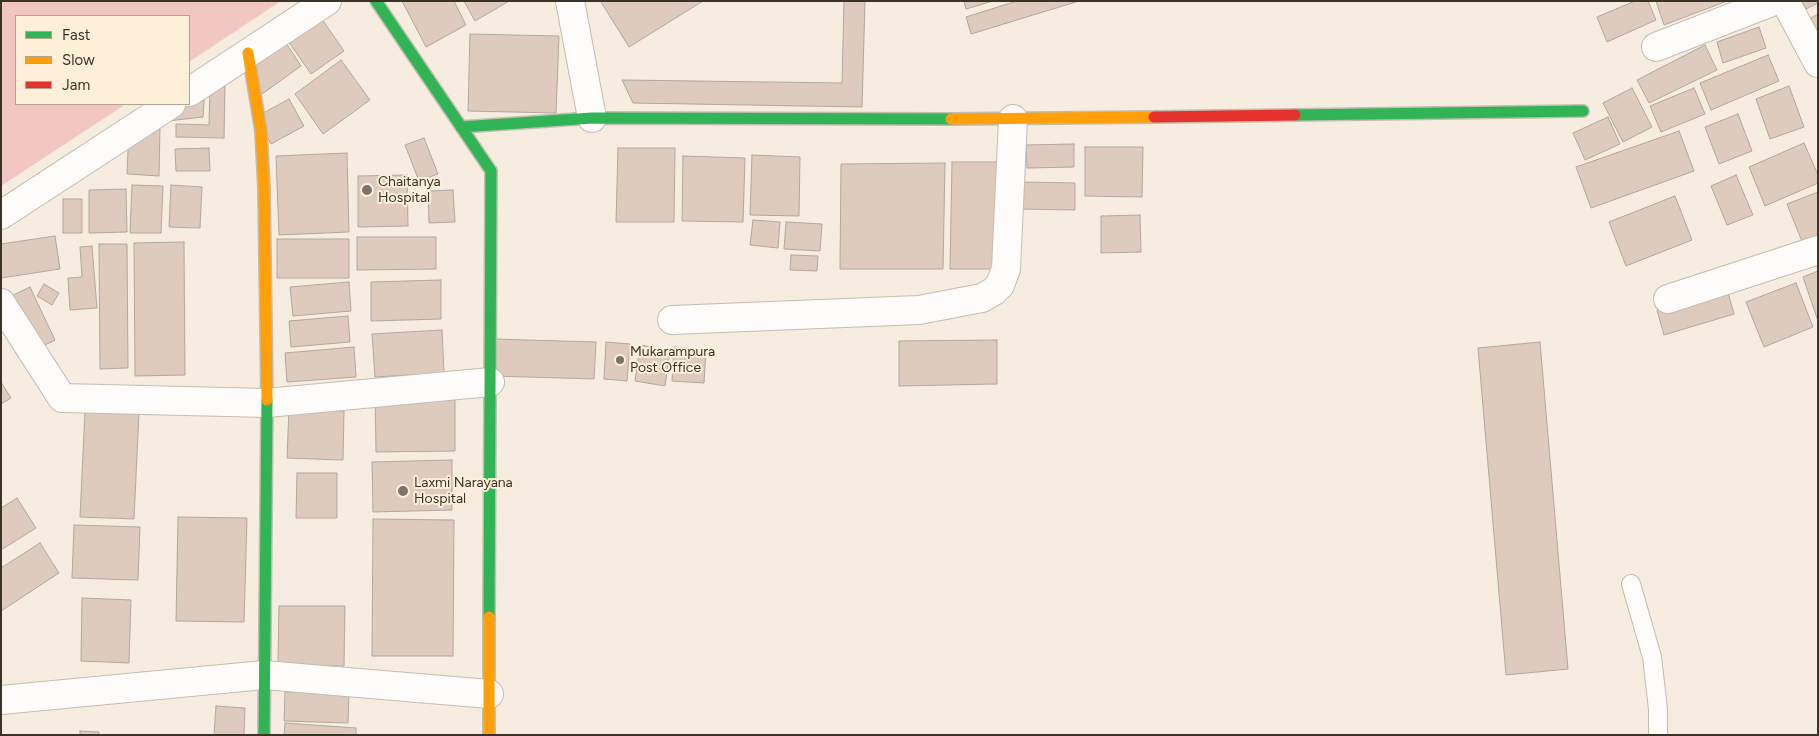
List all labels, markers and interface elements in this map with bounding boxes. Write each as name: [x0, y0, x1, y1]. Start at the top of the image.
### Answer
legend: [15, 15, 190, 105]
text: Fast: [62, 26, 90, 44]
text: Slow: [62, 51, 95, 69]
text: Jam: [62, 76, 90, 94]
place label: Chaitanya Hospital: [378, 174, 441, 206]
marker: Chaitanya Hospital: [360, 183, 374, 197]
place label: Mukarampura Post Office: [630, 344, 715, 377]
marker: Mukarampura Post Office: [614, 354, 626, 366]
place label: Laxmi Narayana Hospital: [414, 475, 513, 508]
marker: Laxmi Narayana Hospital: [396, 484, 410, 498]

